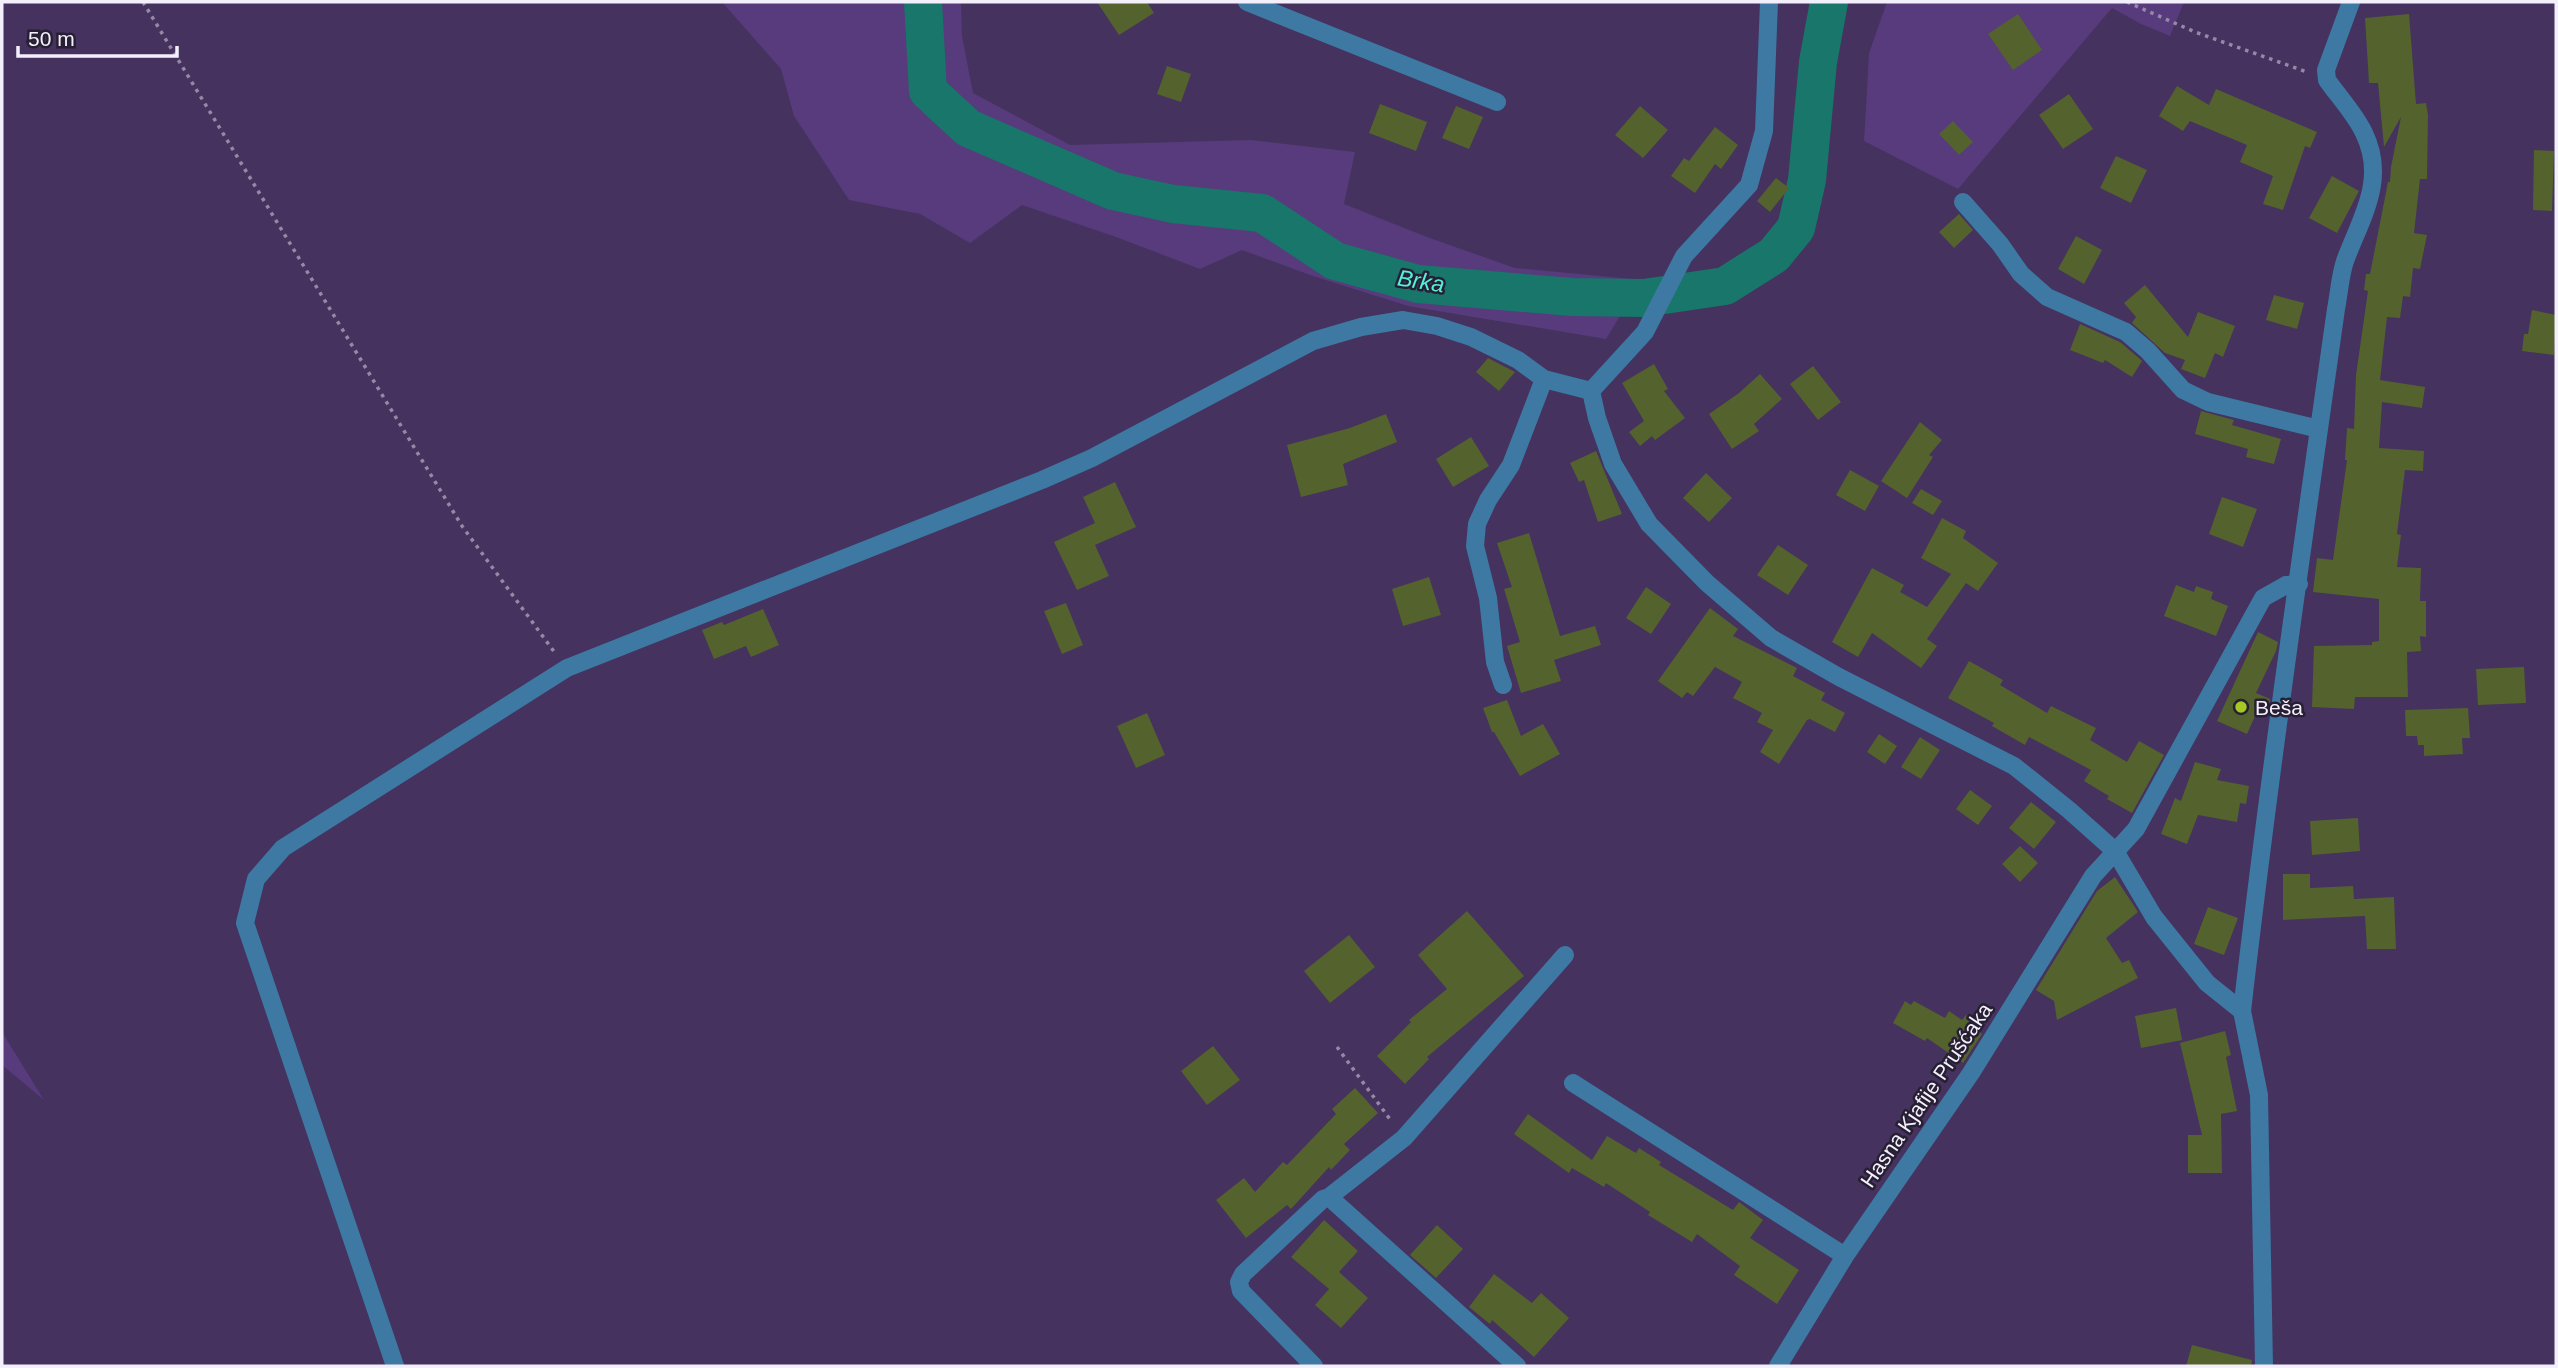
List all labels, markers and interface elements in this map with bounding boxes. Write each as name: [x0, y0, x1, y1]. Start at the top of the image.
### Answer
scale bar: [18, 14, 177, 58]
text: 50 m: [28, 27, 75, 50]
water label: Brka: [1396, 264, 1446, 298]
place label: Beša: [2255, 696, 2303, 719]
marker: Beša: [2233, 699, 2249, 715]
street label: Hasna Kjafije Prušćaka: [1856, 998, 1996, 1191]

